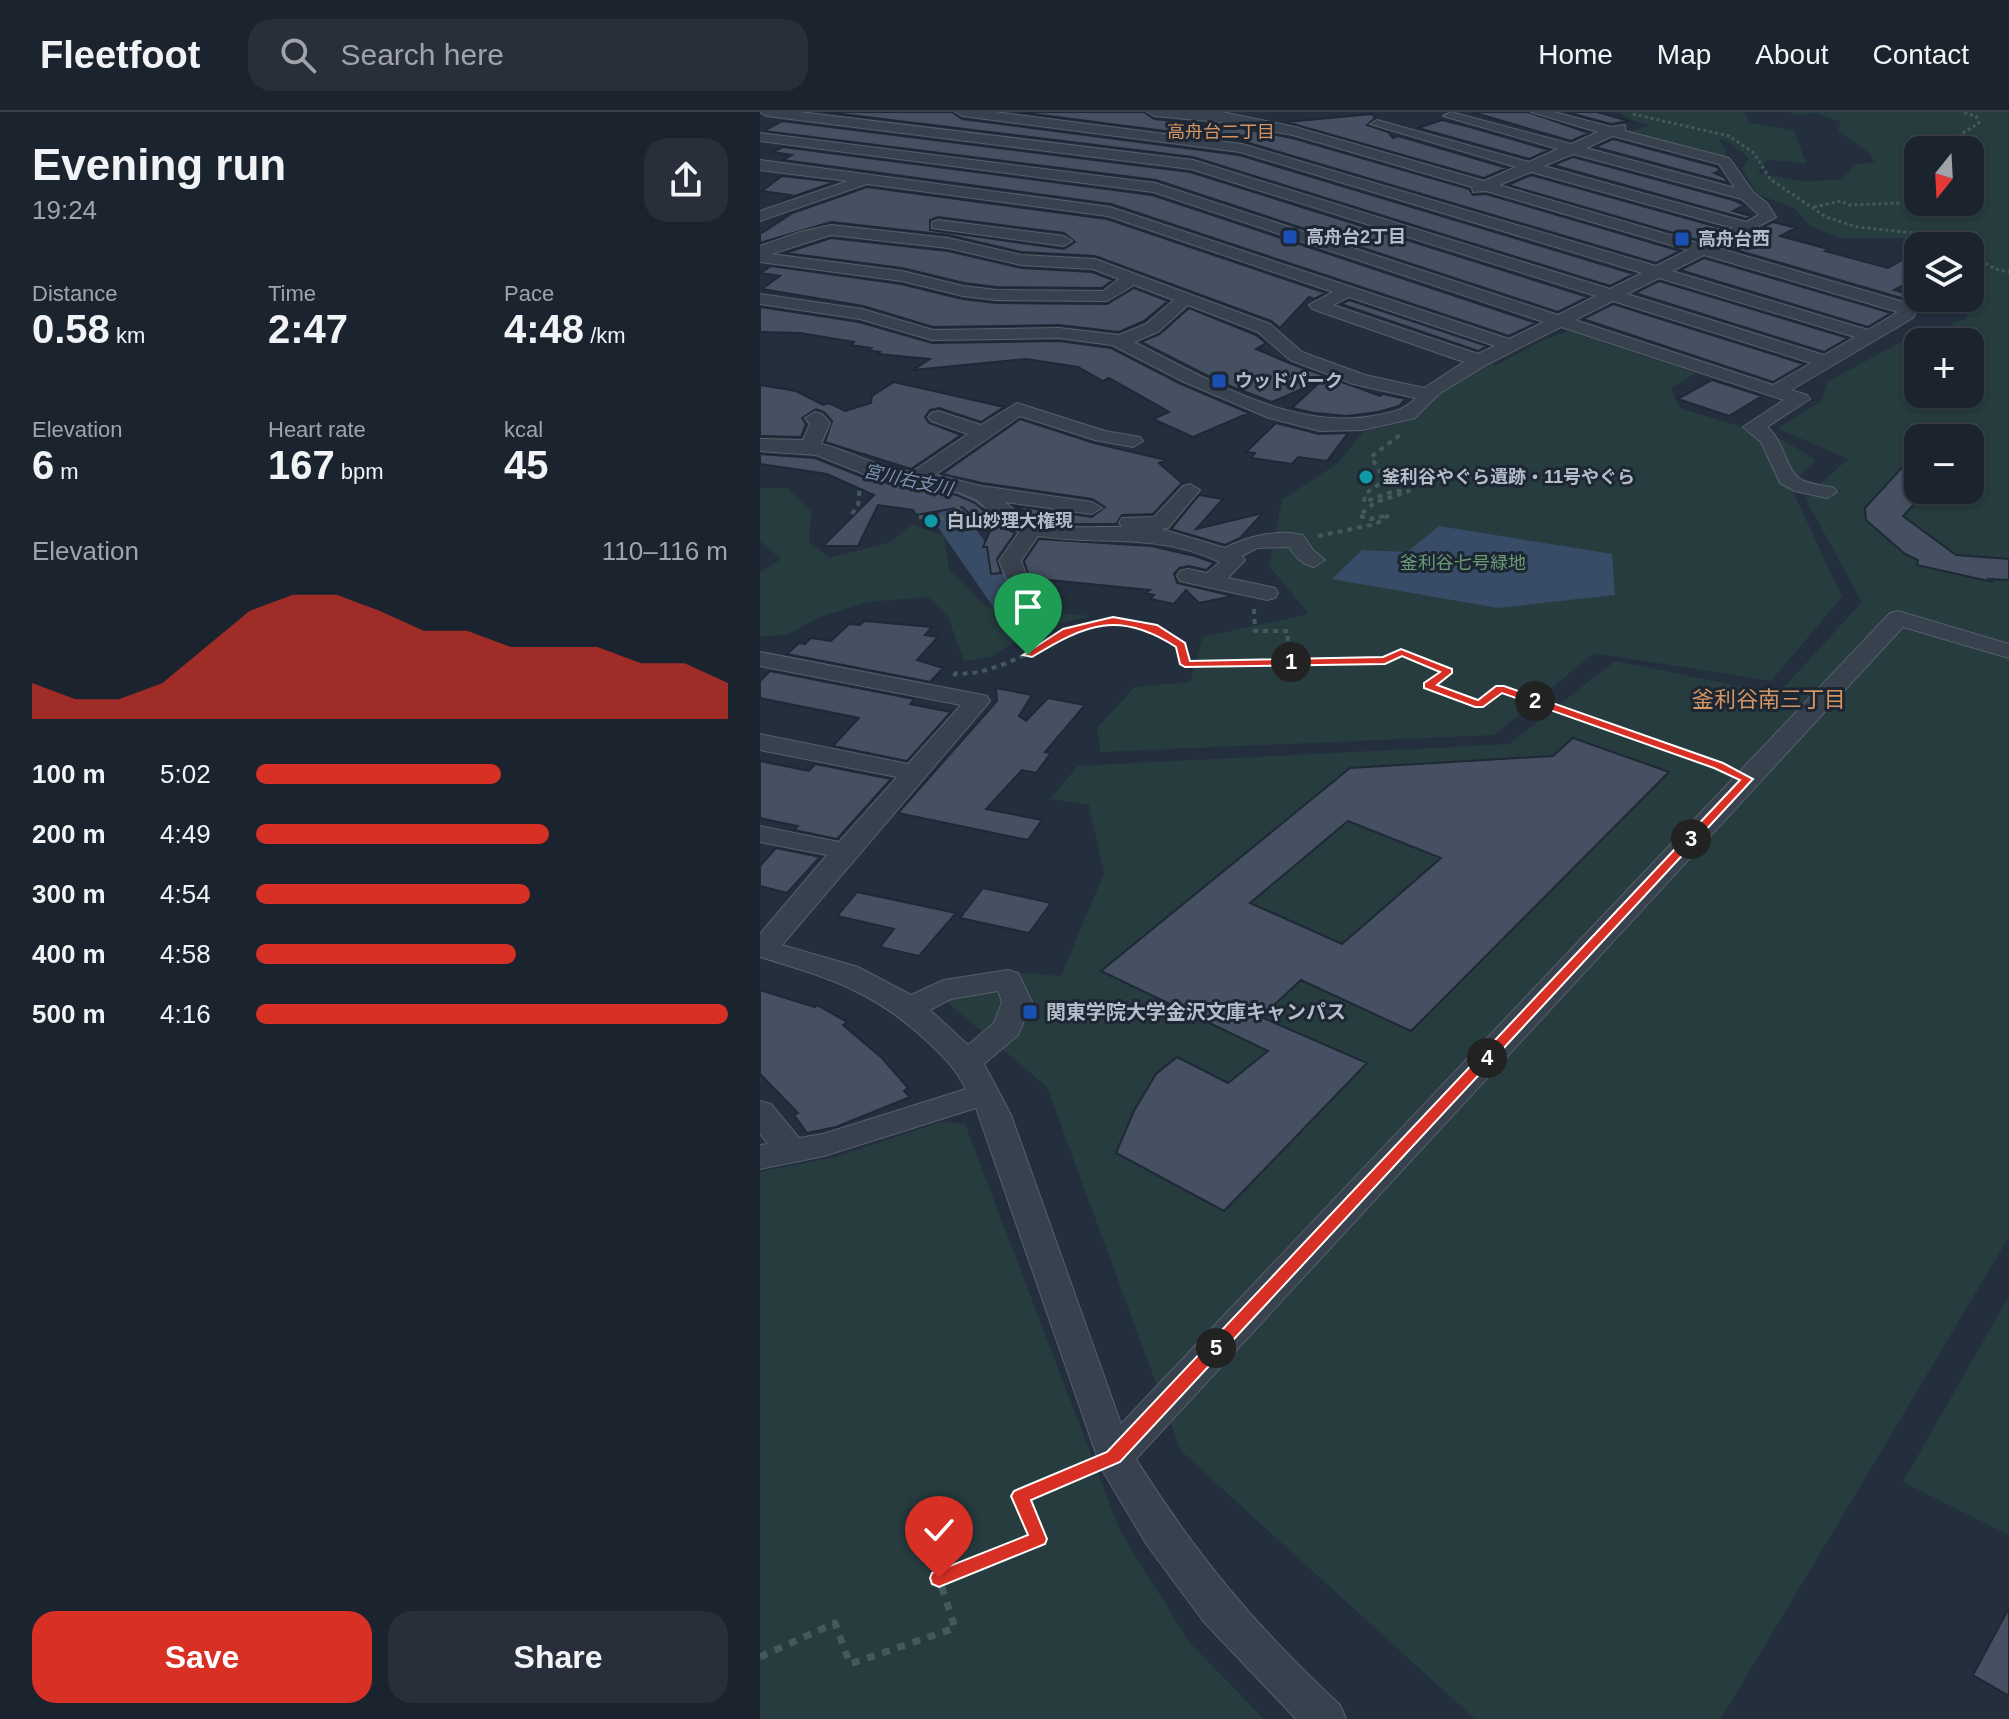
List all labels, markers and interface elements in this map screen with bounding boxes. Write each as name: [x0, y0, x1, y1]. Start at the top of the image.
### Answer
search box: [248, 19, 808, 91]
icon: search: [276, 33, 320, 77]
text: Fleetfoot: [40, 34, 200, 76]
text: Search here: [340, 38, 504, 71]
text: Home: [1538, 39, 1613, 70]
text: Map: [1657, 39, 1711, 70]
text: About: [1755, 39, 1829, 70]
text: Contact: [1873, 39, 1969, 70]
district label: 高舟台二丁目: [1167, 122, 1275, 142]
north arrow: [1904, 136, 1984, 216]
map controls: [1904, 136, 1984, 504]
button: share: [644, 138, 728, 222]
text: Evening run: [32, 140, 286, 189]
text: 19:24: [32, 195, 97, 225]
place label: 高舟台2丁目: [1306, 227, 1406, 247]
marker: 高舟台2丁目: [1281, 228, 1299, 246]
place label: 高舟台西: [1698, 229, 1770, 249]
marker: 高舟台西: [1673, 230, 1691, 248]
button: layers: [1904, 232, 1984, 312]
text: Distance: [32, 281, 118, 306]
text: Time: [268, 281, 316, 306]
text: Pace: [504, 281, 554, 306]
text: 0.58: [32, 307, 110, 351]
text: 2:47: [268, 307, 348, 351]
text: 4:48: [504, 307, 584, 351]
text: km: [110, 323, 145, 348]
text: /km: [584, 323, 626, 348]
button: +: [1904, 328, 1984, 408]
place label: ウッドパーク: [1235, 371, 1343, 391]
marker: ウッドパーク: [1210, 372, 1228, 390]
text: Elevation: [32, 417, 123, 442]
text: Heart rate: [268, 417, 366, 442]
text: kcal: [504, 417, 543, 442]
button: −: [1904, 424, 1984, 504]
text: 6: [32, 443, 54, 487]
text: 167: [268, 443, 335, 487]
text: 45: [504, 443, 549, 487]
text: m: [54, 459, 79, 484]
text: bpm: [335, 459, 384, 484]
water label: 宮川右支川: [862, 461, 956, 500]
place label: 釜利谷やぐら遺跡・11号やぐら: [1382, 467, 1635, 487]
marker: 釜利谷やぐら遺跡・11号やぐら: [1357, 468, 1375, 486]
place label: 白山妙理大権現: [947, 511, 1073, 531]
marker: 白山妙理大権現: [922, 512, 940, 530]
text: Elevation: [32, 536, 139, 566]
text: 110–116 m: [602, 536, 728, 566]
park label: 釜利谷七号緑地: [1400, 553, 1526, 573]
pin: [994, 573, 1062, 655]
icon: arrive: [1006, 585, 1050, 629]
pin: 1: [1271, 642, 1311, 682]
text: 1: [1285, 649, 1297, 674]
pin: 2: [1515, 681, 1555, 721]
district label: 釜利谷南三丁目: [1692, 687, 1846, 712]
text: 2: [1529, 688, 1541, 713]
text: 100 m: [32, 759, 106, 789]
text: 5:02: [160, 759, 211, 789]
text: 200 m: [32, 819, 106, 849]
text: 4:49: [160, 819, 211, 849]
pin: 3: [1671, 819, 1711, 859]
text: 3: [1685, 826, 1697, 851]
text: 300 m: [32, 879, 106, 909]
text: 4:54: [160, 879, 211, 909]
text: 400 m: [32, 939, 106, 969]
text: 4:58: [160, 939, 211, 969]
text: 500 m: [32, 999, 106, 1029]
text: 4:16: [160, 999, 211, 1029]
place label: 関東学院大学金沢文庫キャンパス: [1046, 1001, 1346, 1023]
marker: 関東学院大学金沢文庫キャンパス: [1021, 1003, 1039, 1021]
pin: 4: [1467, 1038, 1507, 1078]
text: 4: [1481, 1045, 1493, 1070]
pin: 5: [1196, 1328, 1236, 1368]
text: 5: [1210, 1335, 1222, 1360]
pin: [905, 1496, 973, 1578]
icon: check: [917, 1508, 961, 1552]
button: Save: [32, 1611, 372, 1703]
button: Share: [388, 1611, 728, 1703]

